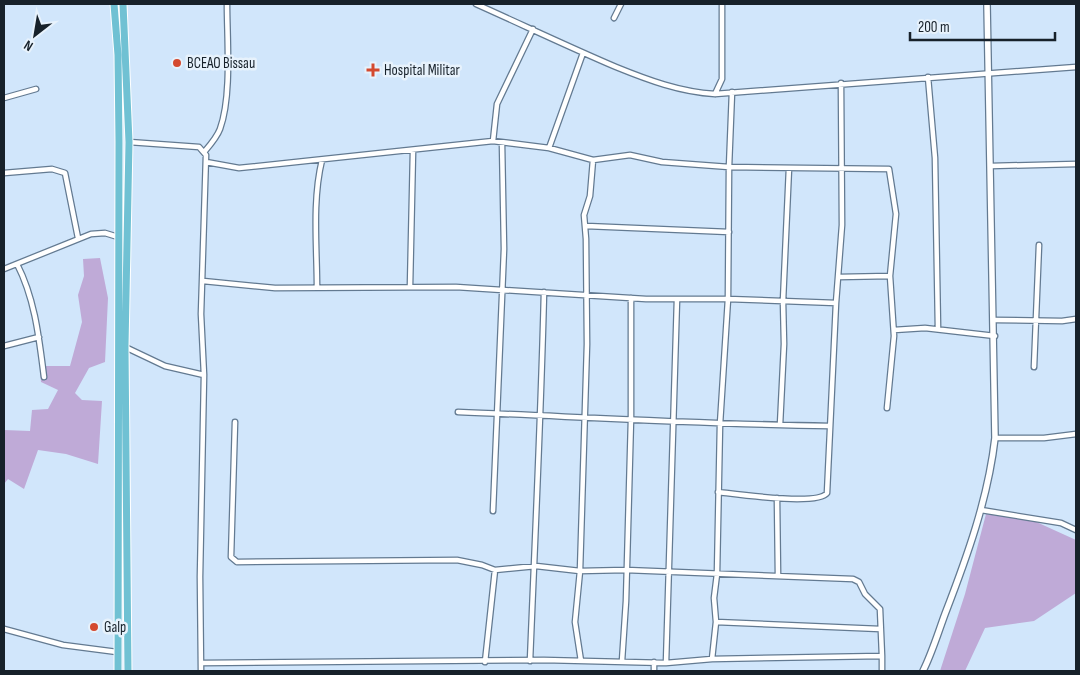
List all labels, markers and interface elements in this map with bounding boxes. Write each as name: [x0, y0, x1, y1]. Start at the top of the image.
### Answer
north arrow: [10, 10, 60, 60]
scale bar: [910, 10, 1055, 42]
text: 200 m: [918, 18, 950, 37]
text: N: [21, 37, 36, 55]
place label: BCEAO Bissau: [187, 54, 255, 73]
marker: BCEAO Bissau: [171, 57, 183, 69]
place label: Hospital Militar: [384, 61, 461, 80]
marker: Hospital Militar: [366, 63, 380, 77]
place label: Galp: [104, 618, 126, 637]
marker: Galp: [88, 621, 100, 633]

